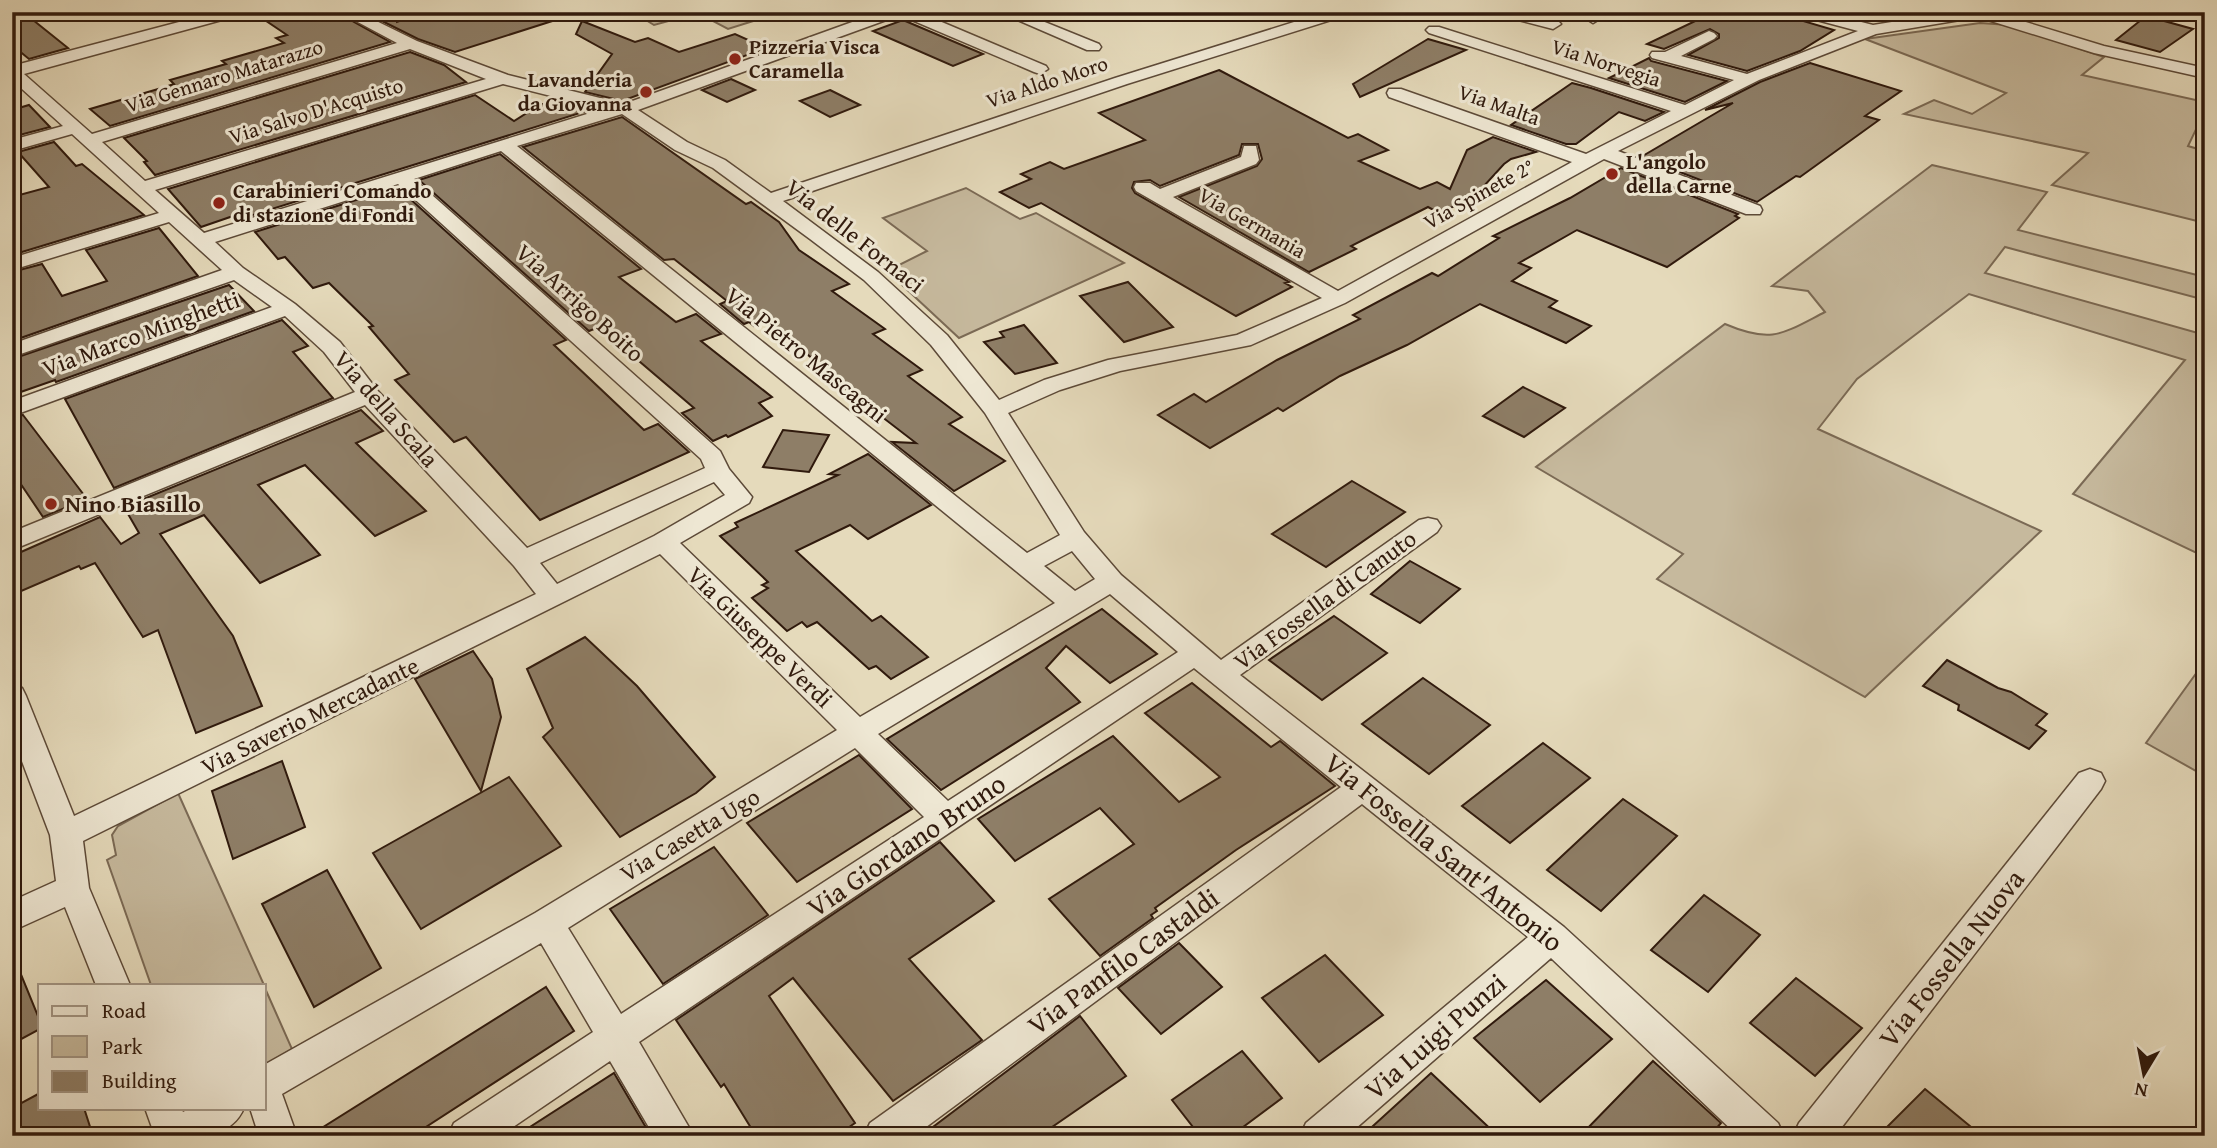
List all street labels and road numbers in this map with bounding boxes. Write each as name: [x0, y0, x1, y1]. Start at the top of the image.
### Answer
street label: Via Norvegia: [1547, 30, 1665, 95]
street label: Via Gennaro Matarazzo: [121, 31, 327, 120]
street label: Via Aldo Moro: [982, 47, 1112, 116]
street label: Via Salvo D'Acquisto: [225, 69, 407, 152]
street label: Via Malta: [1454, 76, 1544, 133]
street label: Via Spinete 2°: [1418, 150, 1540, 237]
street label: Via delle Fornaci: [778, 170, 933, 301]
street label: Via Germania: [1193, 179, 1312, 266]
street label: Via Arrigo Boito: [508, 235, 653, 370]
street label: Via Pietro Mascagni: [718, 278, 895, 431]
street label: Via Marco Minghetti: [37, 281, 245, 386]
street label: Via della Scala: [326, 342, 448, 475]
street label: Via Fossella di Canuto: [1226, 521, 1424, 678]
street label: Via Giuseppe Verdi: [680, 558, 841, 716]
street label: Via Saverio Mercadante: [195, 648, 425, 784]
street label: Via Fossella Sant'Antonio: [1316, 742, 1573, 961]
street label: Via Giordano Bruno: [798, 763, 1014, 927]
street label: Via Casetta Ugo: [613, 779, 766, 890]
street label: Via Fossella Nuova: [1868, 859, 2034, 1056]
street label: Via Panfilo Castaldi: [1018, 877, 1227, 1044]
street label: Via Luigi Punzi: [1355, 962, 1515, 1109]

